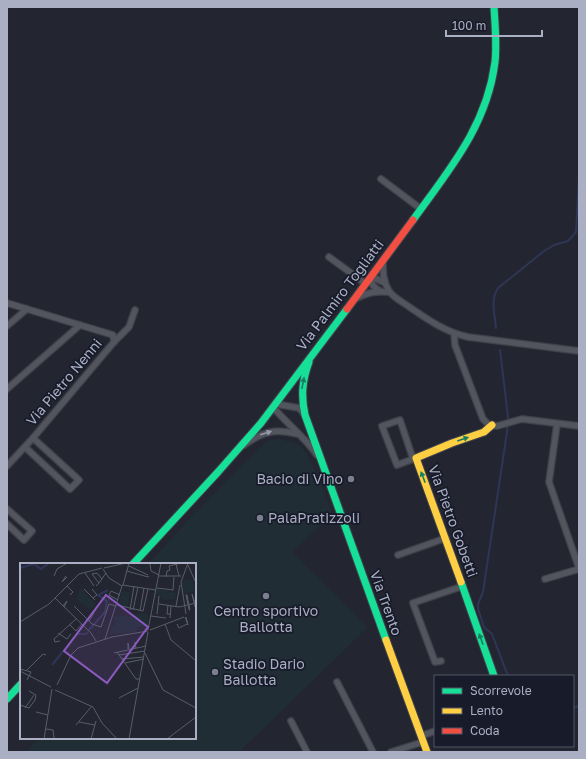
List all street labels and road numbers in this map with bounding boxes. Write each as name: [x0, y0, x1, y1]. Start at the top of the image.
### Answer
street label: Via Palmiro Togliatti: [292, 236, 387, 354]
street label: Via Pietro Nenni: [22, 335, 105, 429]
street label: Via Pietro Gobetti: [425, 462, 482, 579]
street label: Via Trento: [367, 568, 406, 638]

